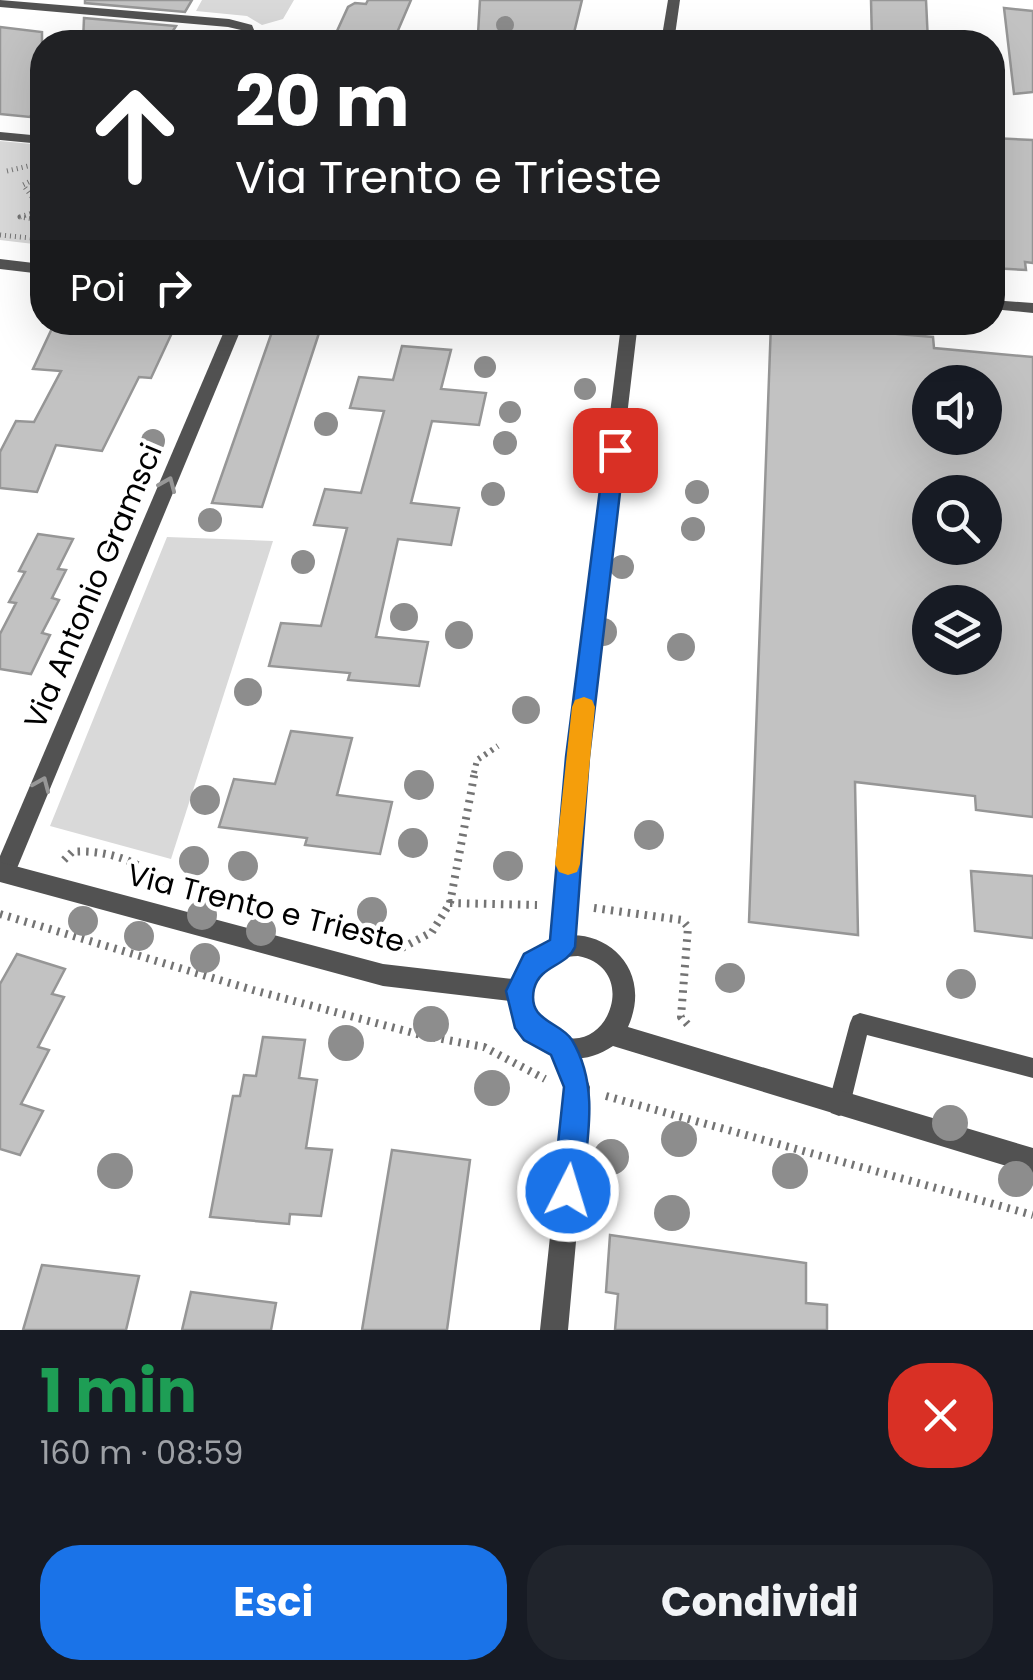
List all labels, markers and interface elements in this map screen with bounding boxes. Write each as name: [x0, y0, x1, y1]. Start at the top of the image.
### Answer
text: 20 m: [235, 52, 410, 151]
icon: ahead: [70, 70, 200, 200]
text: Via Trento e Trieste: [235, 146, 662, 209]
icon: right: [146, 260, 201, 315]
text: Poi: [70, 261, 126, 314]
map controls: [912, 365, 1002, 675]
button: sound: [912, 365, 1002, 455]
pin: [573, 408, 658, 493]
icon: arrive: [588, 423, 643, 478]
street label: Via Antonio Gramsci: [13, 437, 173, 735]
button: search: [912, 475, 1002, 565]
one-way arrow: [156, 476, 176, 494]
button: layers: [912, 585, 1002, 675]
one-way arrow: [30, 776, 50, 794]
street label: Via Trento e Trieste: [123, 853, 409, 963]
position arrow: [516, 1139, 620, 1243]
text: 1 min: [40, 1349, 197, 1433]
button: close: [888, 1363, 993, 1468]
text: 160 m · 08:59: [40, 1430, 243, 1475]
button: Esci: [40, 1545, 507, 1660]
button: Condividi: [527, 1545, 993, 1660]

